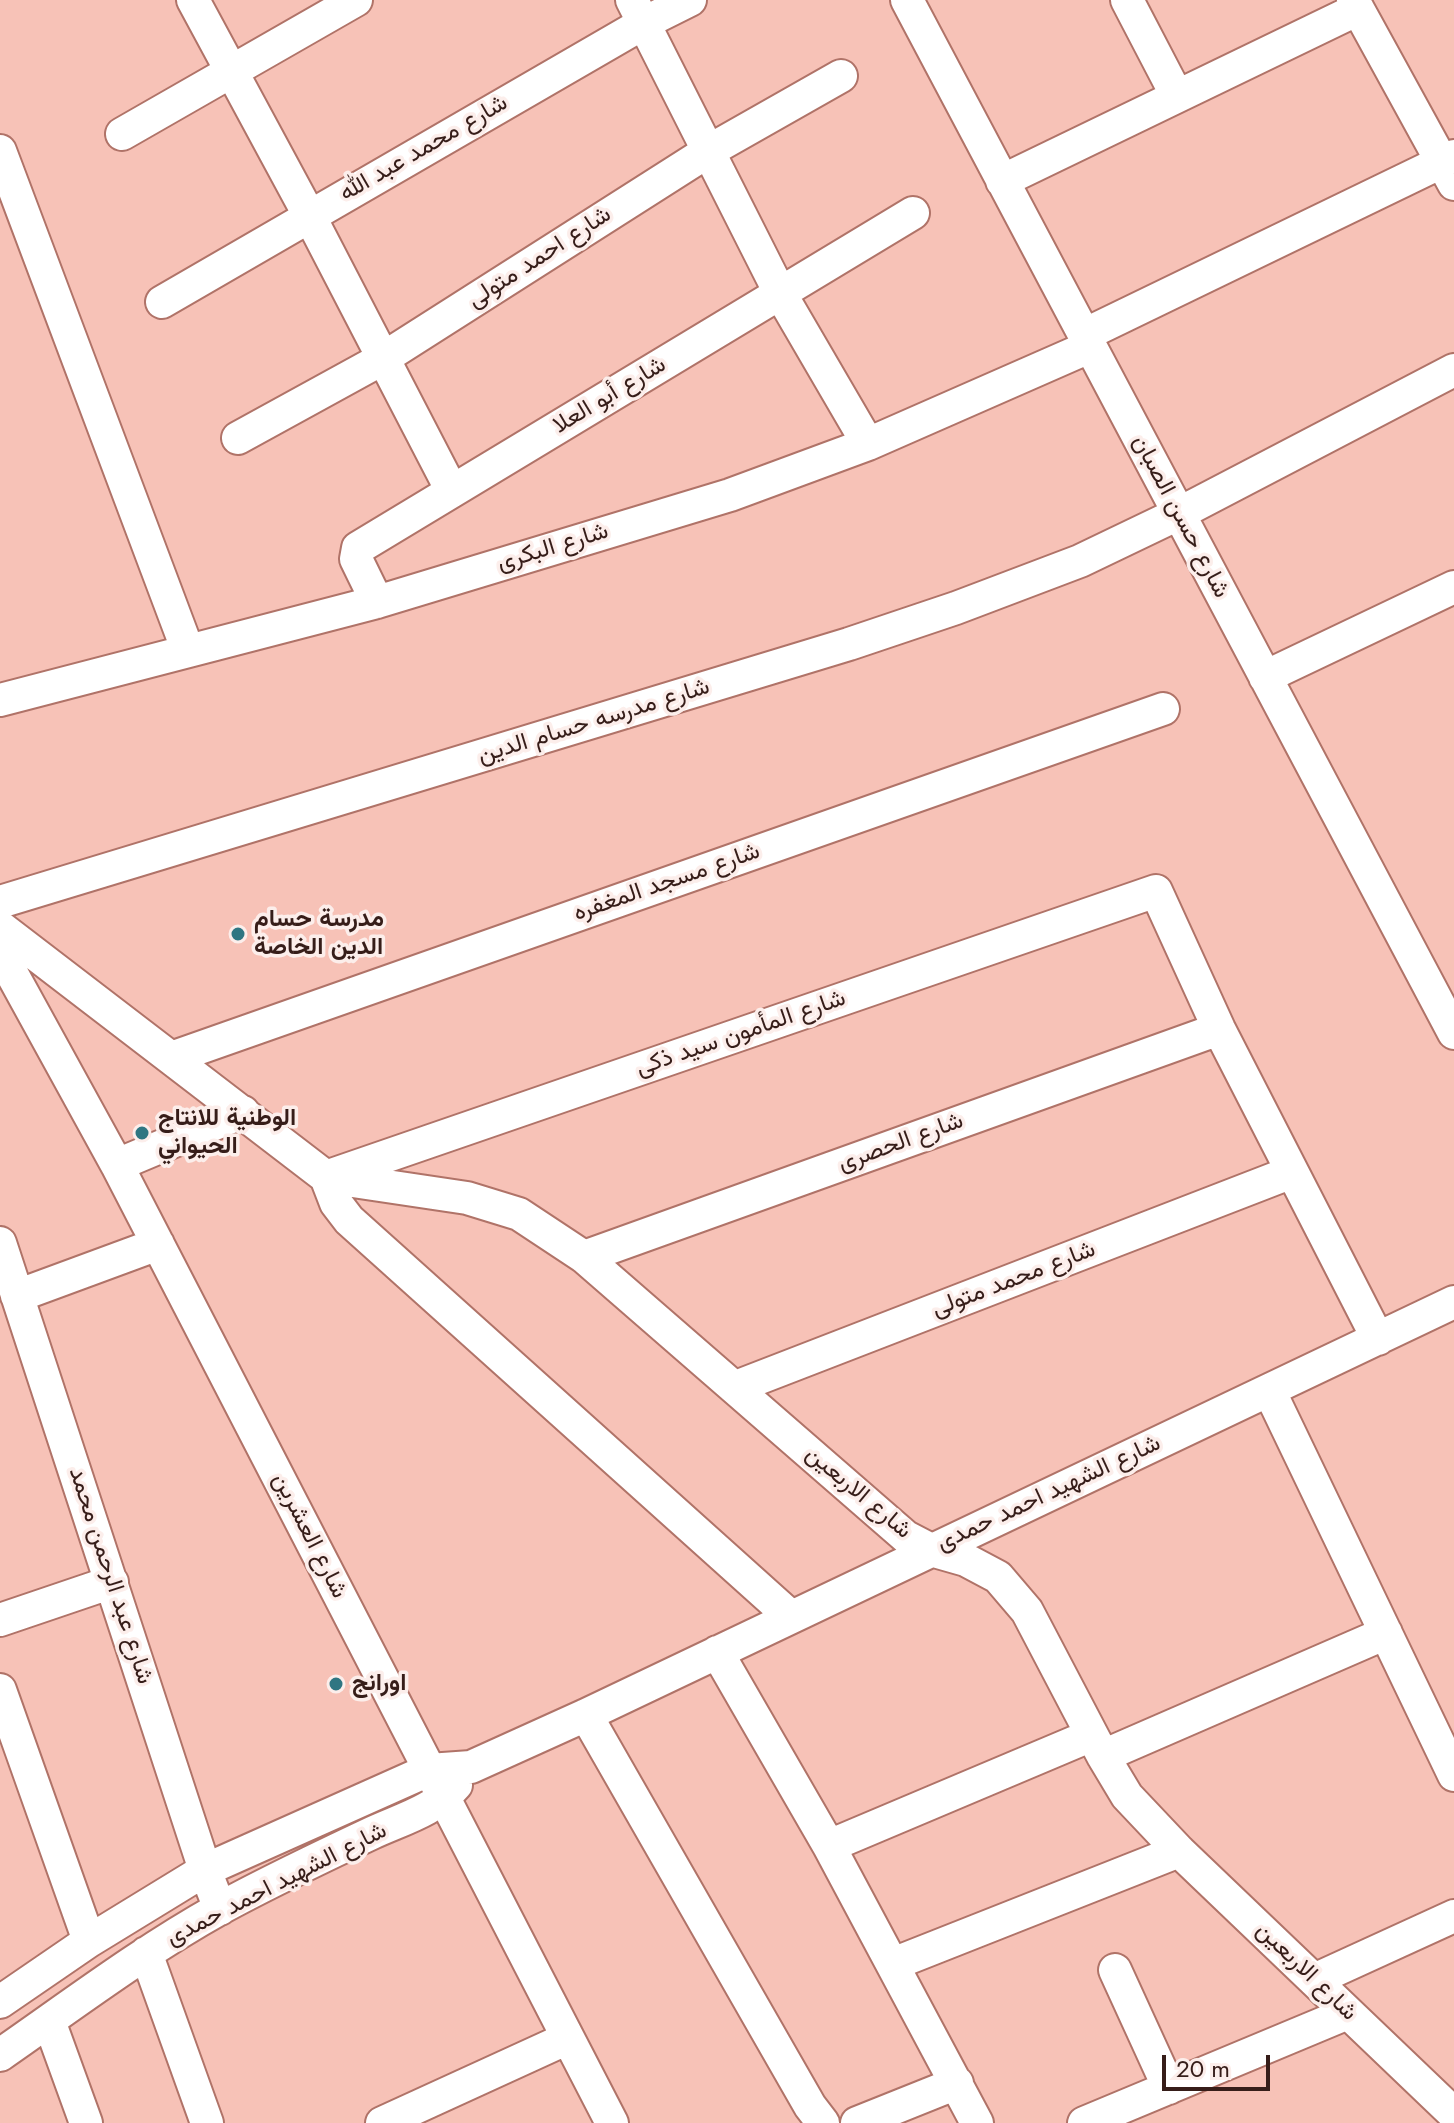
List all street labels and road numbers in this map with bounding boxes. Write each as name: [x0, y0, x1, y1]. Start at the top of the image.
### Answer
street label: شارع محمد عبد الله: [335, 89, 513, 209]
street label: شارع احمد متولى: [463, 201, 617, 315]
street label: شارع أبو العلا: [548, 351, 672, 441]
street label: شارع حسن الصبان: [1125, 431, 1235, 603]
street label: شارع البكرى: [494, 517, 612, 579]
street label: شارع مدرسه حسام الدين: [475, 673, 713, 771]
street label: شارع مسجد المغفره: [570, 838, 764, 928]
street label: شارع المأمون سيد ذكى: [632, 985, 850, 1083]
street label: شارع الحصرى: [834, 1107, 968, 1179]
street label: شارع محمد متولى: [928, 1236, 1100, 1324]
street label: شارع الشهيد احمد حمدى: [932, 1429, 1166, 1559]
street label: شارع الاربعين: [799, 1440, 917, 1546]
street label: شارع عبد الرحمن محمد: [61, 1464, 159, 1688]
street label: شارع العشرين: [265, 1469, 353, 1603]
street label: شارع الشهيد احمد حمدى: [162, 1817, 392, 1953]
street label: شارع الاربعين: [1249, 1917, 1363, 2027]

